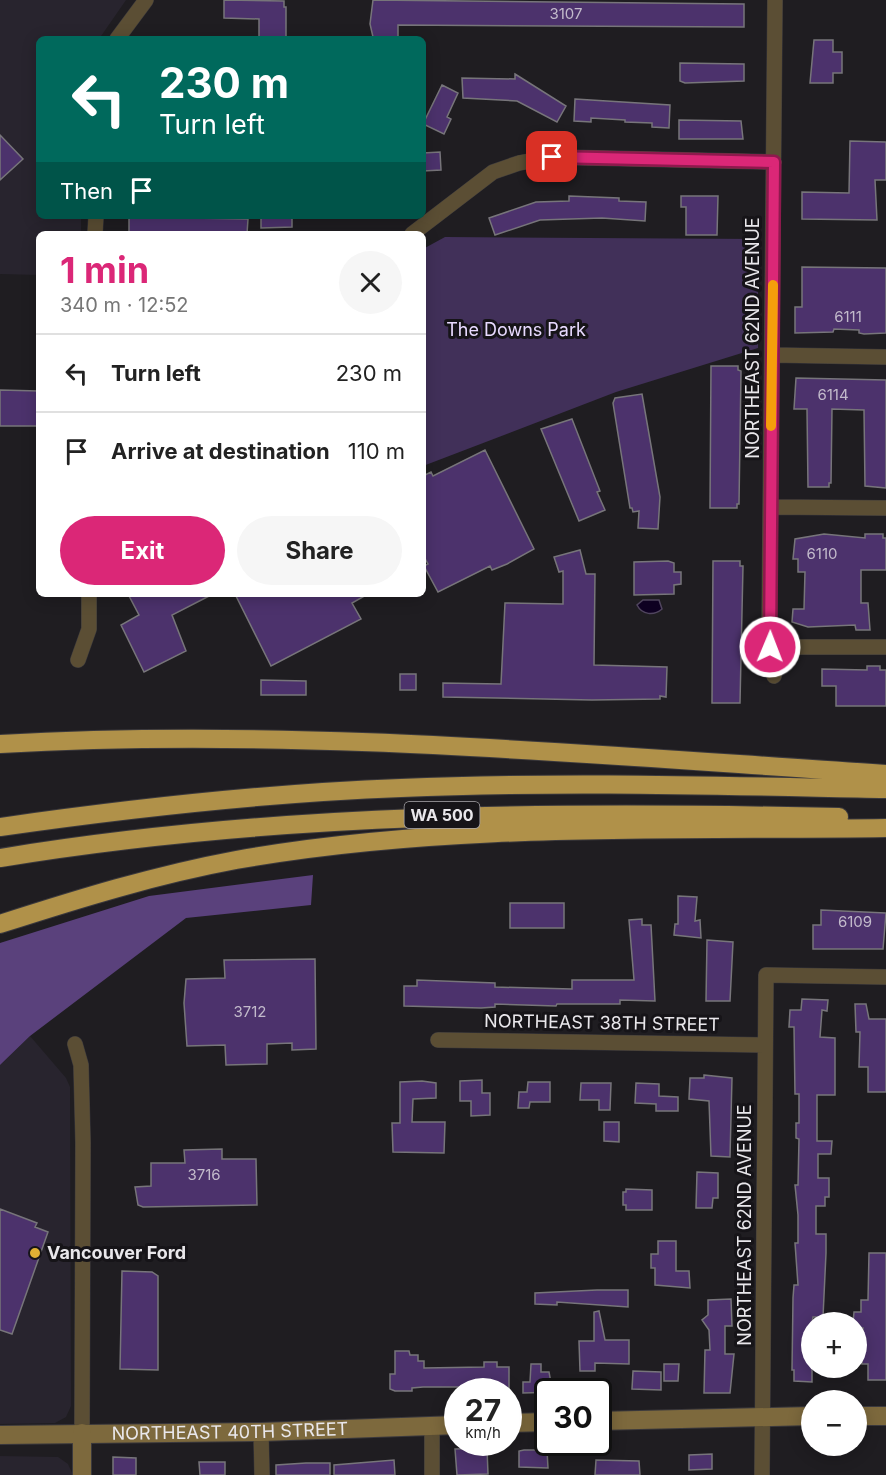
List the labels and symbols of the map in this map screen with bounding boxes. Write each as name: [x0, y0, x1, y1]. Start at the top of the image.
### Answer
house number: 3107: [549, 4, 583, 23]
pin: [526, 131, 577, 182]
street label: NORTHEAST 62ND AVENUE: [742, 217, 763, 459]
house number: 6111: [834, 307, 862, 326]
park label: The Downs Park: [446, 319, 586, 340]
house number: 6114: [817, 385, 849, 404]
house number: 6110: [807, 544, 837, 563]
position arrow: [738, 615, 802, 679]
road number: WA 500: [404, 802, 480, 828]
house number: 6109: [838, 912, 872, 931]
house number: 3712: [233, 1002, 267, 1021]
street label: NORTHEAST 38TH STREET: [484, 1010, 720, 1035]
street label: NORTHEAST 62ND AVENUE: [734, 1104, 755, 1346]
house number: 3716: [187, 1165, 221, 1184]
place label: Vancouver Ford: [47, 1242, 186, 1263]
marker: Vancouver Ford: [28, 1246, 42, 1260]
speed limit sign: 30: [534, 1378, 612, 1456]
street label: NORTHEAST 40TH STREET: [112, 1418, 349, 1444]

